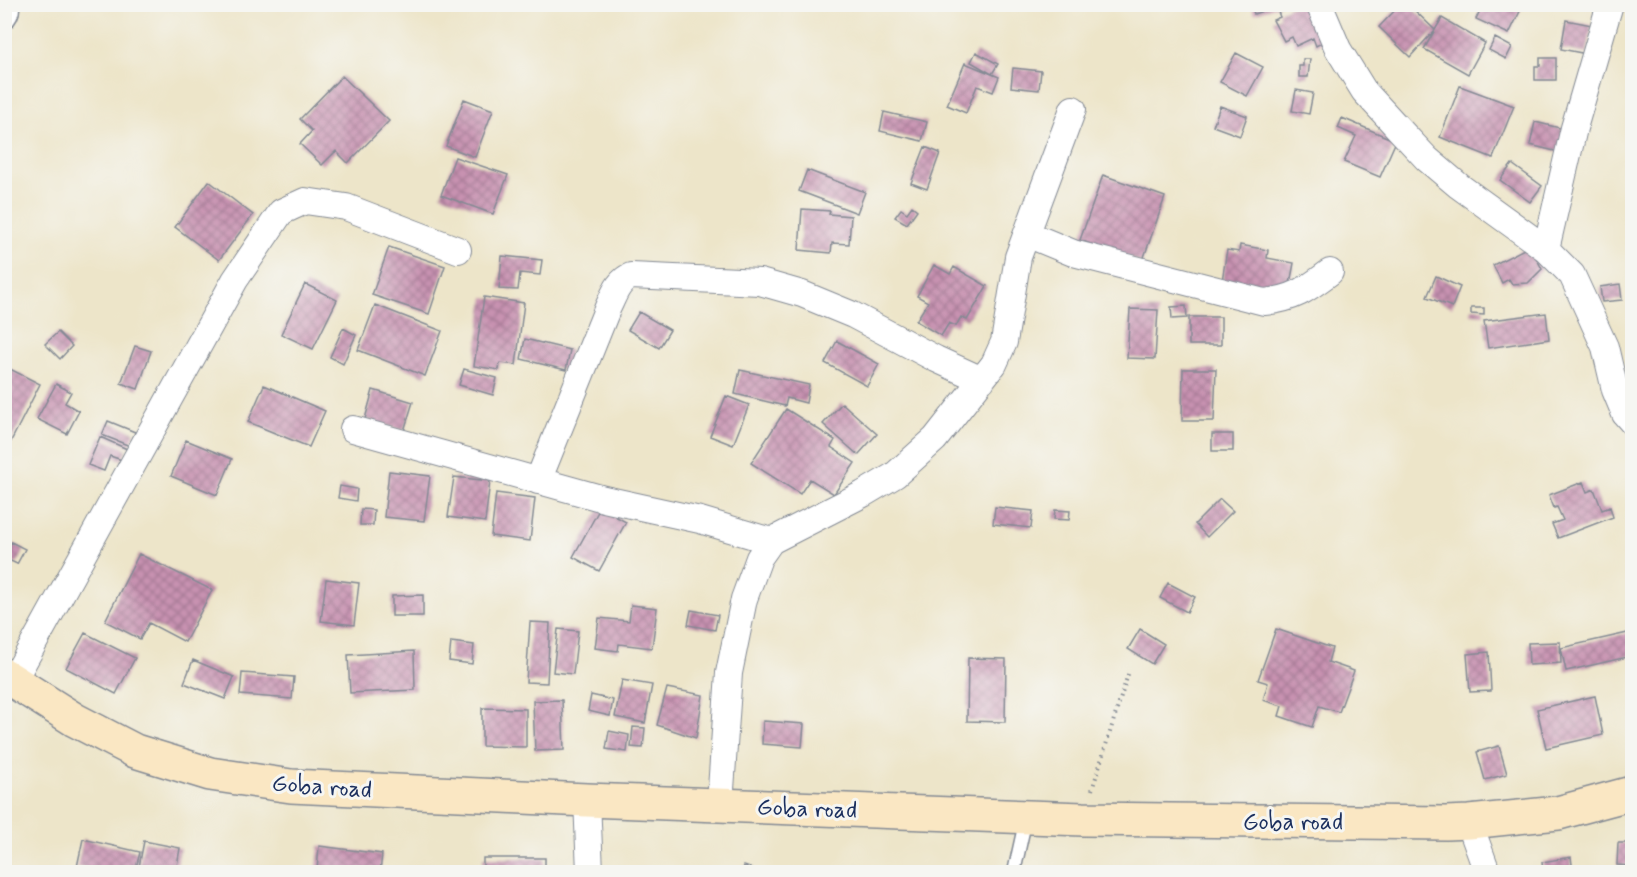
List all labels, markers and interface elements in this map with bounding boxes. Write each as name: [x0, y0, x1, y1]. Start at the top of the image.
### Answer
street label: Goba road: [271, 769, 373, 806]
street label: Goba road: [756, 792, 858, 827]
street label: Goba road: [1243, 807, 1343, 838]

